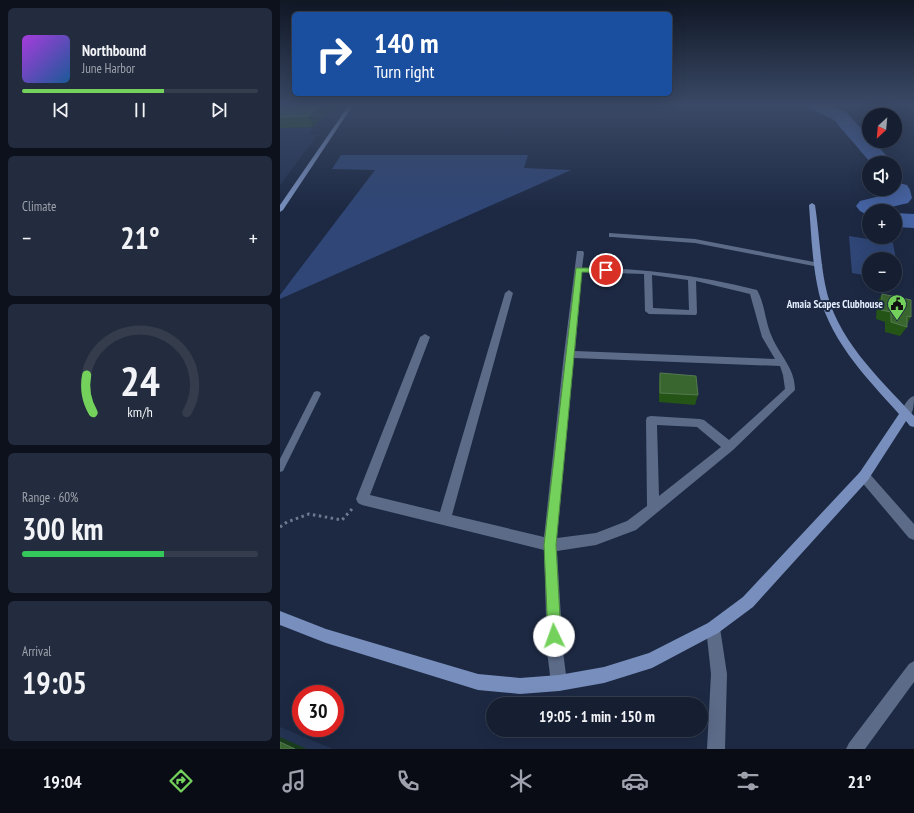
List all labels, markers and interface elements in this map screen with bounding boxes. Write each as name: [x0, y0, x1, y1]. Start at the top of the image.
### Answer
text: 140 m: [374, 24, 438, 61]
icon: right: [308, 28, 360, 80]
text: Northbound: [82, 41, 146, 60]
text: June Harbor: [82, 60, 135, 77]
text: Turn right: [374, 60, 434, 83]
icon: previous: [50, 99, 72, 121]
icon: pause: [129, 99, 151, 121]
icon: next: [208, 99, 230, 121]
north arrow: [862, 108, 902, 148]
map controls: [862, 108, 902, 292]
button: sound: [862, 156, 902, 196]
text: Climate: [22, 198, 56, 215]
button: +: [862, 204, 902, 244]
text: 21°: [120, 218, 160, 257]
text: −: [22, 224, 31, 252]
text: +: [249, 224, 258, 252]
button: −: [862, 252, 902, 292]
pin: [589, 253, 623, 287]
icon: arrive: [595, 259, 617, 281]
public building icon: Amaia Scapes Clubhouse: [886, 293, 908, 321]
place label: Amaia Scapes Clubhouse: [786, 297, 883, 311]
text: 24: [120, 353, 160, 406]
text: km/h: [127, 401, 153, 420]
text: Range · 60%: [22, 489, 78, 506]
text: 300 km: [22, 509, 103, 548]
position arrow: [533, 615, 575, 657]
text: Arrival: [22, 643, 51, 660]
text: 19:05: [22, 663, 87, 702]
speed limit sign: 30: [292, 685, 344, 737]
text: 19:05 · 1 min · 150 m: [539, 707, 655, 726]
icon: directions: [167, 767, 195, 795]
icon: music: [280, 767, 308, 795]
icon: phone: [394, 767, 422, 795]
icon: climate: [507, 767, 535, 795]
icon: car: [621, 767, 649, 795]
icon: filters: [734, 767, 762, 795]
text: 19:04: [43, 770, 82, 793]
text: 21°: [847, 770, 871, 793]

